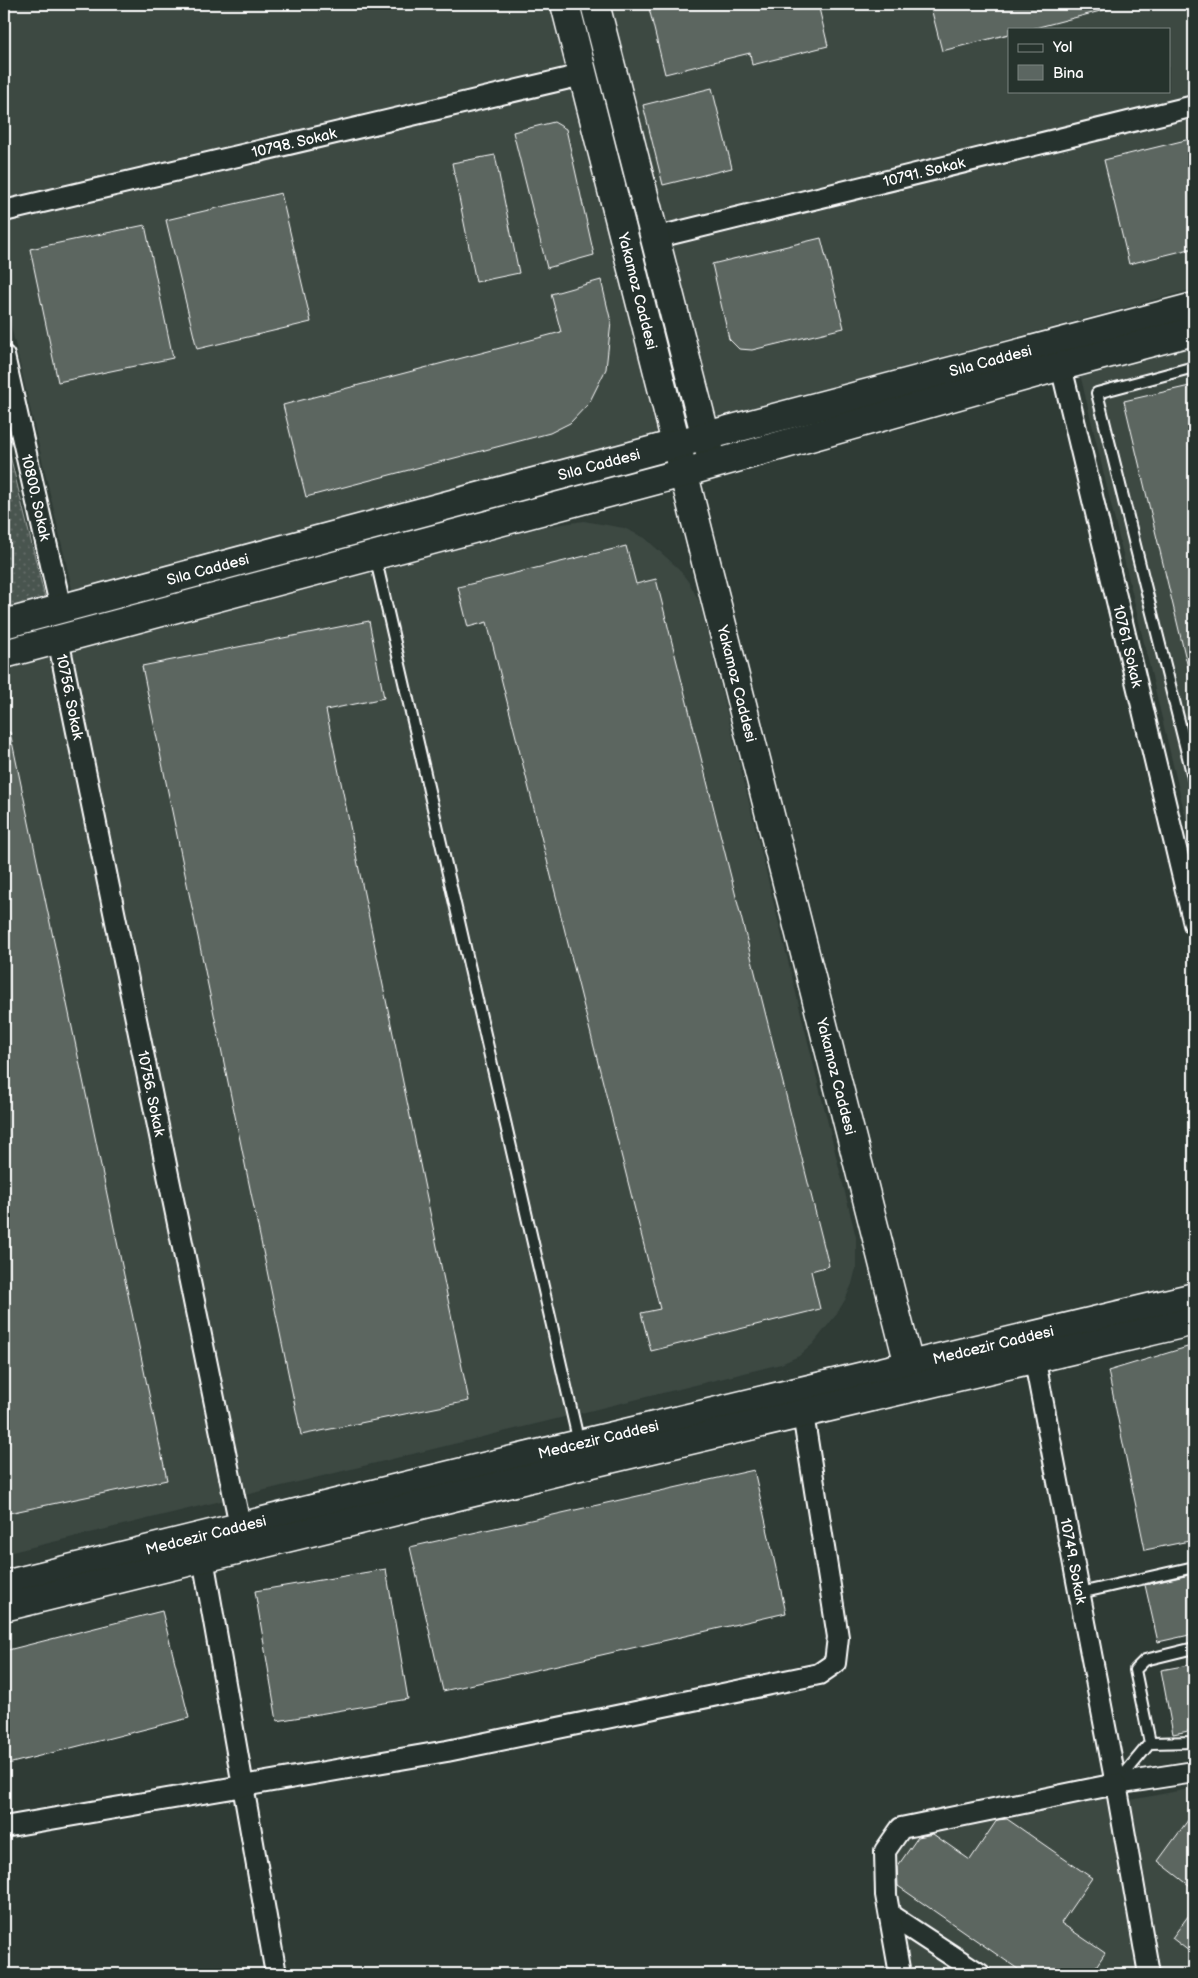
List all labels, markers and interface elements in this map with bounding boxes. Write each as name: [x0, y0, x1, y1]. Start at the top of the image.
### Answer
legend: [1008, 28, 1170, 92]
text: Yol: [1052, 38, 1072, 57]
text: Bina: [1053, 64, 1084, 83]
street label: 10798. Sokak: [250, 124, 339, 162]
street label: 10791. Sokak: [881, 153, 968, 192]
street label: Yakamoz Caddesi: [613, 230, 661, 352]
street label: Sıla Caddesi: [947, 341, 1034, 381]
street label: Sıla Caddesi: [556, 445, 643, 485]
street label: 10800. Sokak: [16, 452, 54, 543]
street label: Sıla Caddesi: [165, 550, 251, 590]
street label: 10761. Sokak: [1108, 603, 1146, 690]
street label: Yakamoz Caddesi: [712, 622, 760, 744]
street label: 10756. Sokak: [51, 652, 88, 742]
street label: Yakamoz Caddesi: [811, 1015, 859, 1137]
street label: 10756. Sokak: [133, 1049, 169, 1139]
street label: Medcezir Caddesi: [931, 1322, 1056, 1369]
street label: Medcezir Caddesi: [536, 1416, 661, 1464]
street label: Medcezir Caddesi: [144, 1512, 268, 1560]
street label: 10749. Sokak: [1055, 1517, 1090, 1606]

